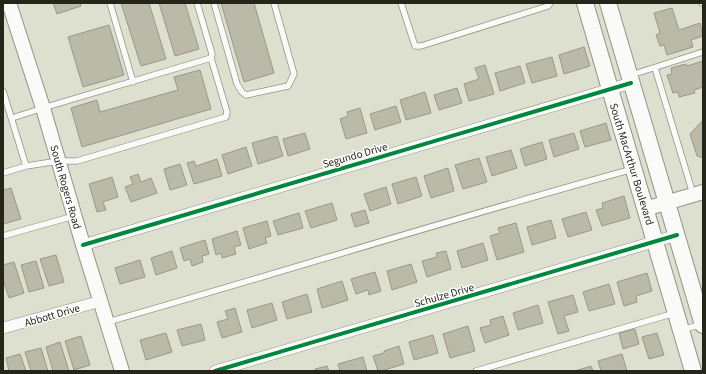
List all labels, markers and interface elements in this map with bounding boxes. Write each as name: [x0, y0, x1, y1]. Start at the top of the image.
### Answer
street label: South MacArthur Boulevard: [606, 101, 657, 227]
street label: Segundo Drive: [321, 139, 390, 172]
street label: South Rogers Road: [46, 143, 85, 231]
street label: Schulze Drive: [412, 280, 476, 311]
street label: Abbott Drive: [23, 300, 82, 331]

